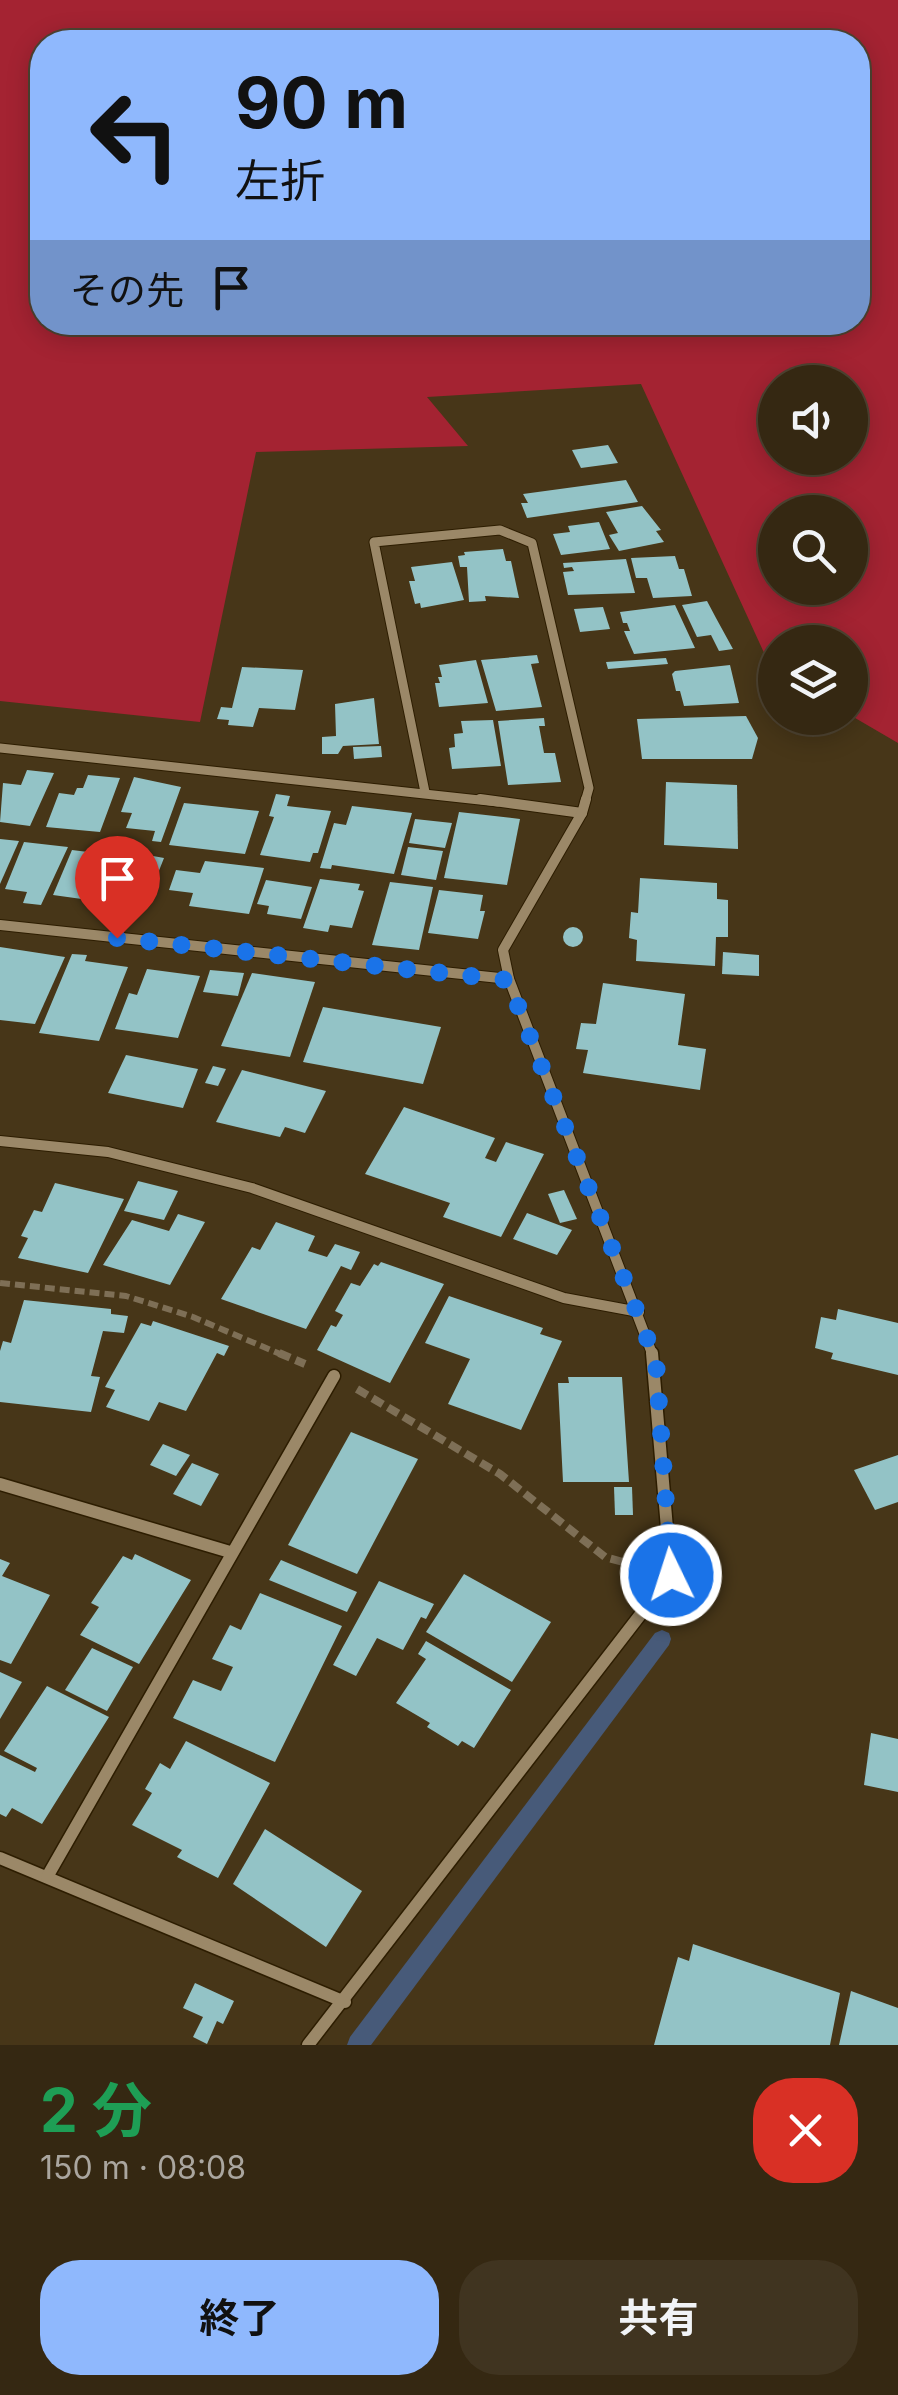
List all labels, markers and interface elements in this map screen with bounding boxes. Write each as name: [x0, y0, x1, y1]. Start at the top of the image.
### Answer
text: 90 m: [235, 60, 408, 145]
icon: left: [70, 70, 200, 200]
text: 左折: [235, 153, 325, 208]
icon: arrive: [204, 260, 259, 315]
text: その先: [70, 267, 184, 313]
map controls: [758, 365, 868, 735]
button: sound: [758, 365, 868, 475]
button: search: [758, 495, 868, 605]
button: layers: [758, 625, 868, 735]
pin: [75, 836, 160, 939]
icon: arrive: [90, 851, 145, 906]
position arrow: [619, 1523, 723, 1627]
text: 2 分: [40, 2074, 152, 2146]
button: close: [753, 2078, 858, 2183]
text: 150 m · 08:08: [40, 2148, 246, 2187]
button: 終了: [40, 2260, 439, 2375]
button: 共有: [459, 2260, 858, 2375]

